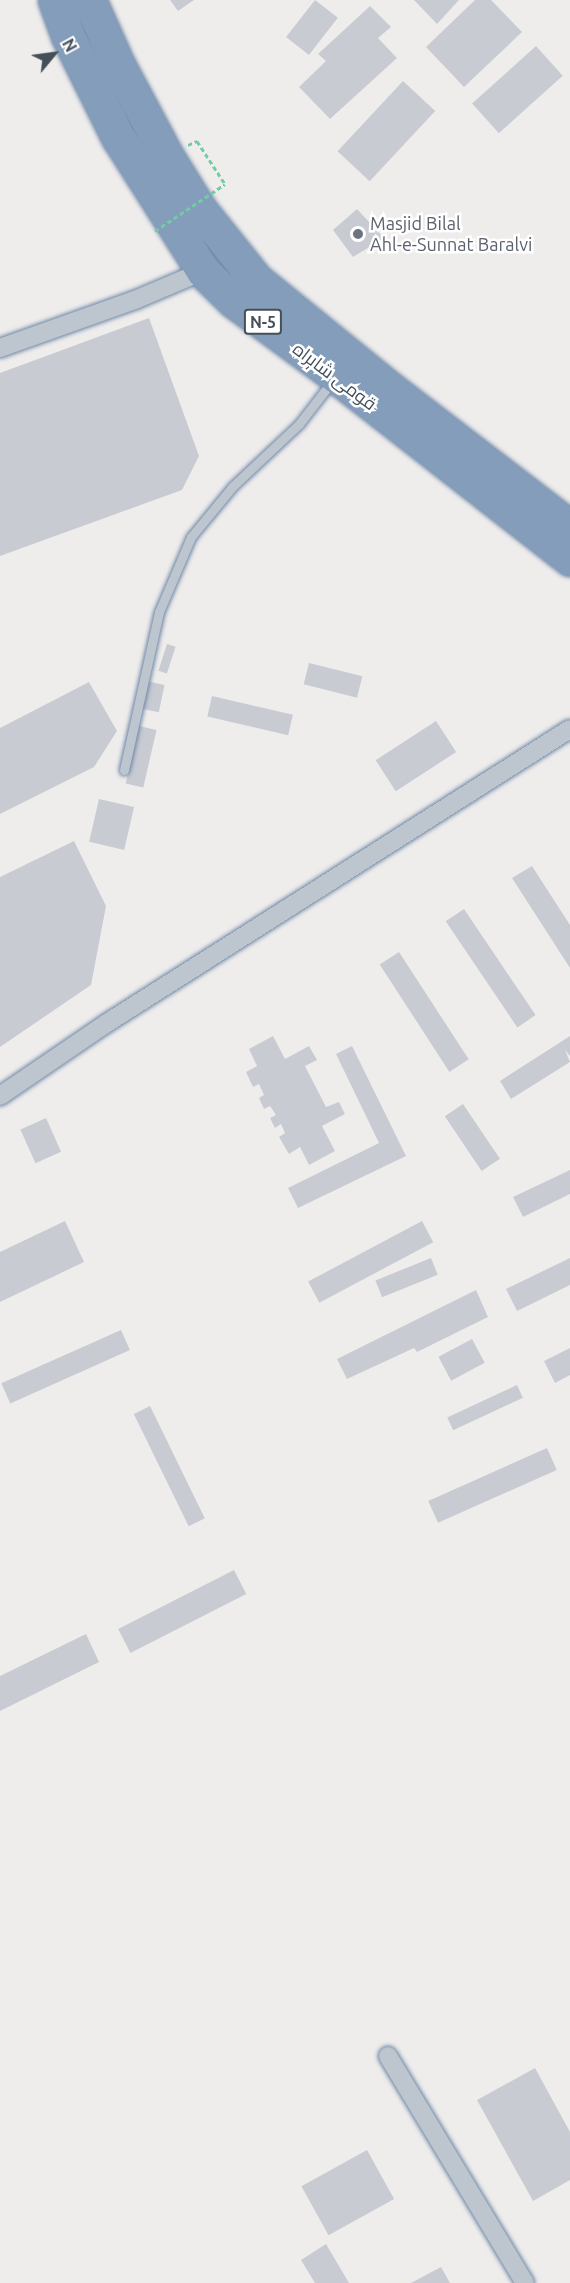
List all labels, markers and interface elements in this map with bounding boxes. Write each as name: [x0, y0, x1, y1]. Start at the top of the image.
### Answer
north arrow: [24, 24, 84, 84]
text: N: [59, 36, 81, 55]
place label: Masjid Bilal Ahl-e-Sunnat Baralvi: [370, 213, 532, 256]
marker: Masjid Bilal Ahl-e-Sunnat Baralvi: [351, 227, 365, 241]
road number: N-5: [244, 309, 282, 335]
street label: قومی شاہراہ: [289, 338, 381, 414]

